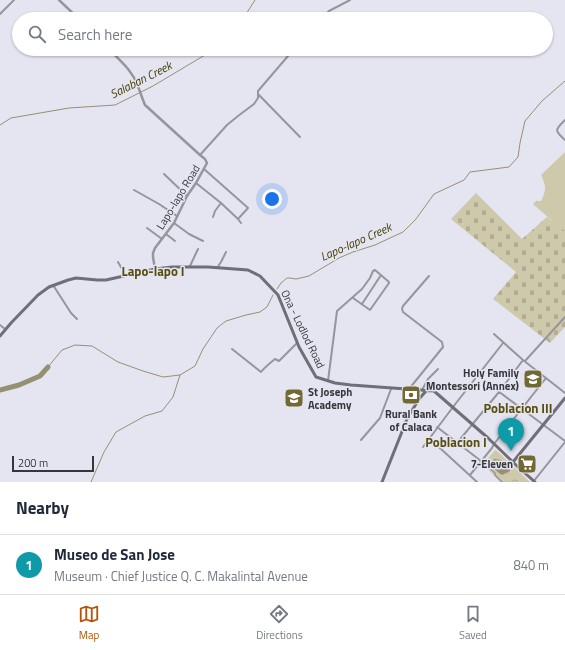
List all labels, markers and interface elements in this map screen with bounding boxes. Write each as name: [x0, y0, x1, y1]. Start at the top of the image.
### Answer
search box: [12, 12, 553, 56]
icon: search: [26, 23, 48, 45]
text: Search here: [58, 23, 132, 46]
water label: Salaban Creek: [106, 55, 177, 103]
street label: Lapo-lapo Road: [152, 161, 204, 232]
your location: [262, 189, 282, 209]
water label: Lapo-lapo Creek: [317, 217, 396, 266]
district label: Lapo-lapo I: [122, 261, 184, 281]
street label: Ona - Lodlod Road: [277, 287, 329, 371]
place label: Holy Family Montessori (Annex): [426, 365, 519, 394]
school or university icon: Holy Family Montessori (Annex): [522, 368, 544, 390]
place label: St Joseph Academy: [308, 384, 352, 413]
bank icon: Rural Bank of Calaca: [400, 384, 422, 406]
school or university icon: St Joseph Academy: [283, 387, 305, 409]
district label: Poblacion III: [483, 398, 553, 418]
place label: Rural Bank of Calaca: [385, 406, 437, 435]
pin: 1: [498, 418, 524, 451]
district label: Poblacion I: [425, 432, 487, 452]
supermarket icon: 7-Eleven: [516, 453, 538, 475]
scale bar: [12, 454, 94, 473]
text: 200 m: [18, 455, 48, 471]
place label: 7-Eleven: [471, 456, 513, 472]
text: Nearby: [16, 495, 69, 521]
text: Museo de San Jose: [54, 543, 175, 566]
text: 1: [25, 555, 33, 575]
text: 840 m: [513, 555, 549, 575]
text: Museum · Chief Justice Q. C. Makalintal Avenue: [54, 566, 308, 586]
tab: Map: [78, 603, 100, 643]
tab: Directions: [256, 603, 303, 643]
tab: Saved: [459, 603, 487, 643]

